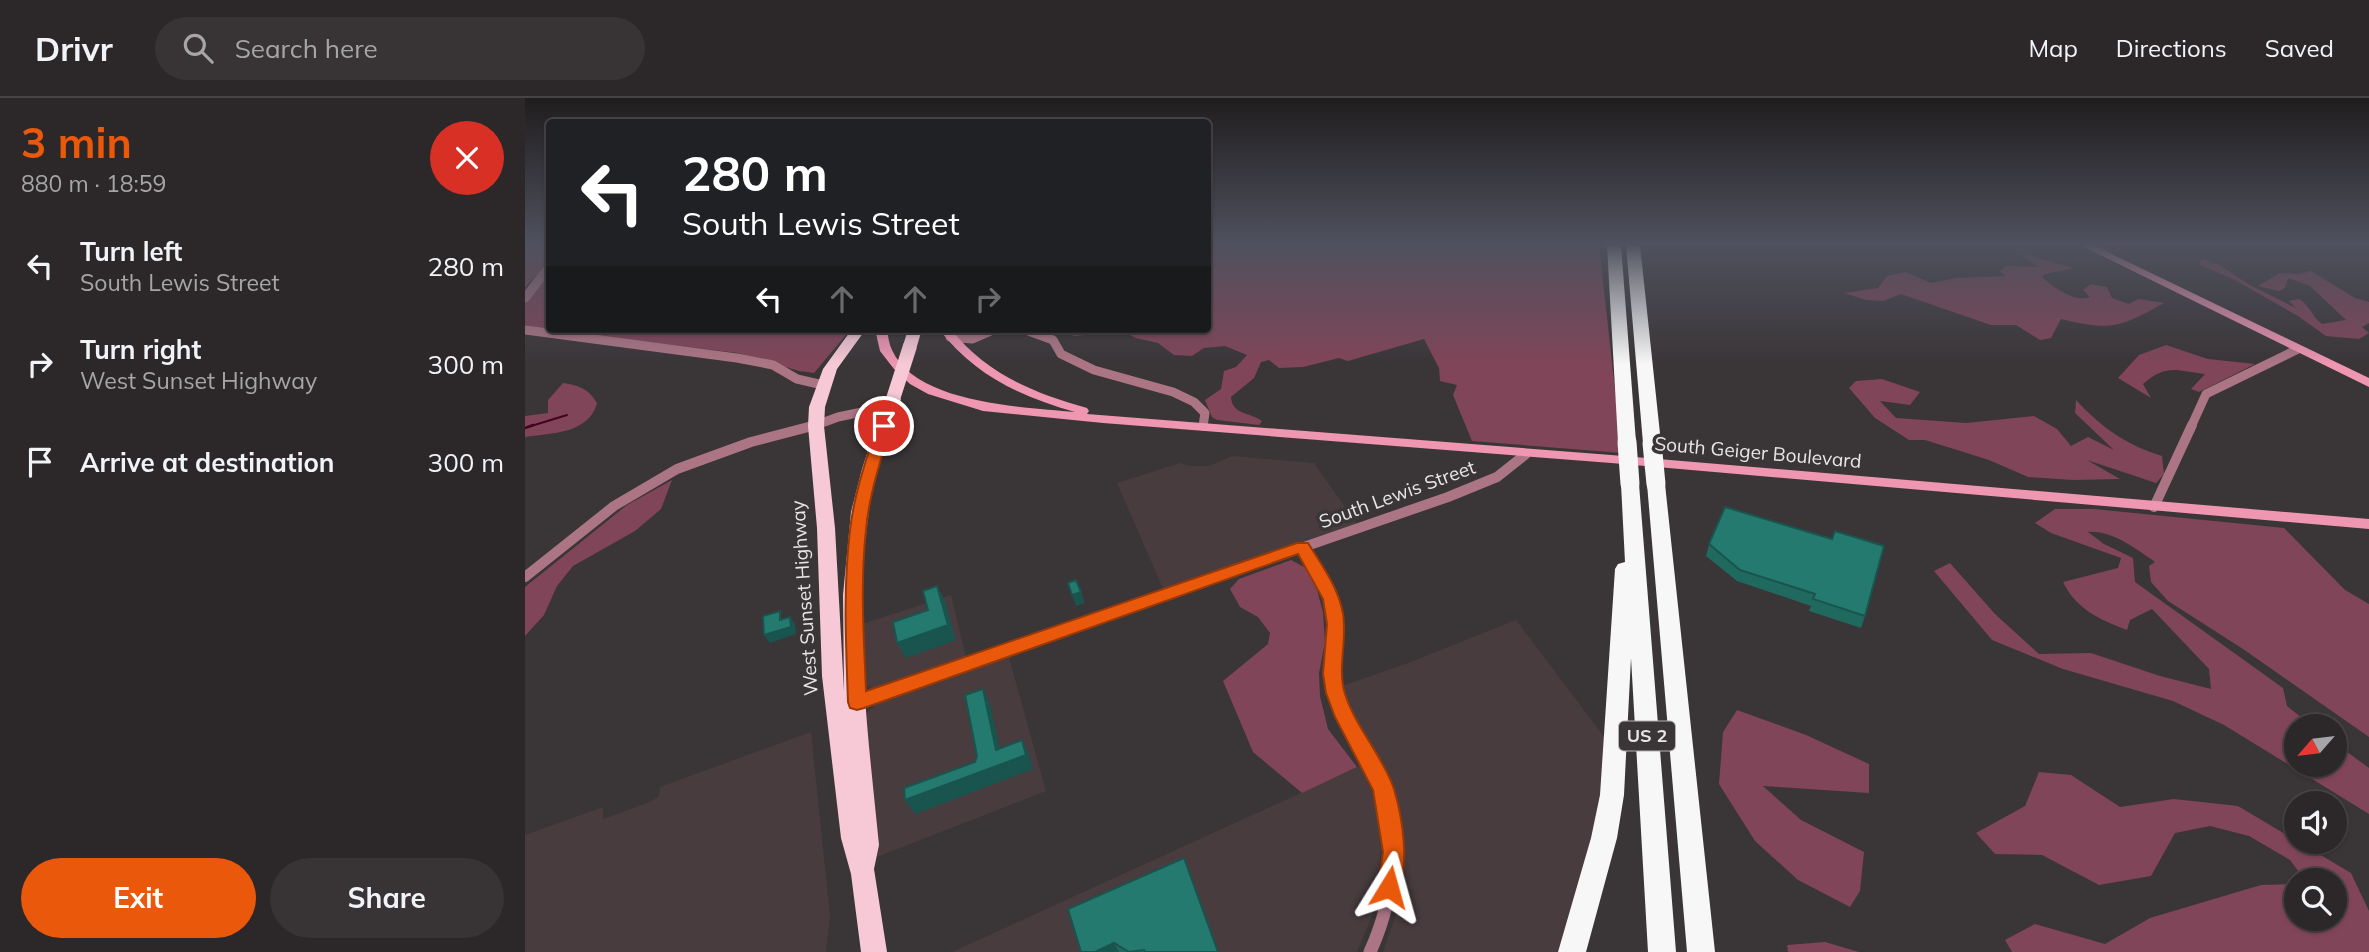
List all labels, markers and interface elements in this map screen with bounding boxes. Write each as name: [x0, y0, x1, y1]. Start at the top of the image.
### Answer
search box: [155, 17, 645, 80]
text: Drivr: [35, 28, 113, 69]
icon: search: [179, 29, 217, 67]
text: Search here: [235, 32, 378, 65]
text: Map: [2028, 33, 2078, 63]
text: Directions: [2116, 33, 2227, 63]
text: Saved: [2265, 33, 2334, 63]
text: 3 min: [21, 116, 132, 169]
button: close: [430, 121, 504, 195]
text: 280 m: [682, 142, 828, 203]
icon: left: [567, 147, 658, 238]
text: 880 m · 18:59: [21, 169, 166, 198]
text: South Lewis Street: [682, 203, 960, 243]
text: Turn left: [80, 235, 182, 268]
icon: left: [21, 247, 59, 285]
text: 280 m: [428, 250, 504, 283]
text: South Lewis Street: [80, 268, 280, 297]
icon: left: [750, 280, 788, 318]
icon: ahead: [823, 280, 861, 318]
icon: ahead: [896, 280, 934, 318]
icon: right: [969, 280, 1007, 318]
text: Turn right: [80, 333, 201, 366]
icon: right: [21, 345, 59, 383]
text: 300 m: [428, 348, 504, 381]
text: West Sunset Highway: [80, 366, 317, 395]
pin: [854, 396, 914, 456]
icon: arrive: [865, 407, 903, 445]
street label: South Geiger Boulevard: [1653, 431, 1863, 473]
icon: arrive: [21, 443, 59, 481]
text: Arrive at destination: [80, 446, 335, 479]
text: 300 m: [428, 446, 504, 479]
street label: South Lewis Street: [1315, 454, 1479, 533]
street label: West Sunset Highway: [785, 499, 823, 697]
north arrow: [2284, 714, 2347, 777]
map controls: [2284, 714, 2347, 931]
road number: US 2: [1619, 722, 1675, 750]
button: sound: [2284, 791, 2347, 854]
position arrow: [1352, 850, 1426, 924]
button: Exit: [21, 858, 256, 938]
button: Share: [270, 858, 504, 938]
button: search: [2284, 868, 2347, 931]

